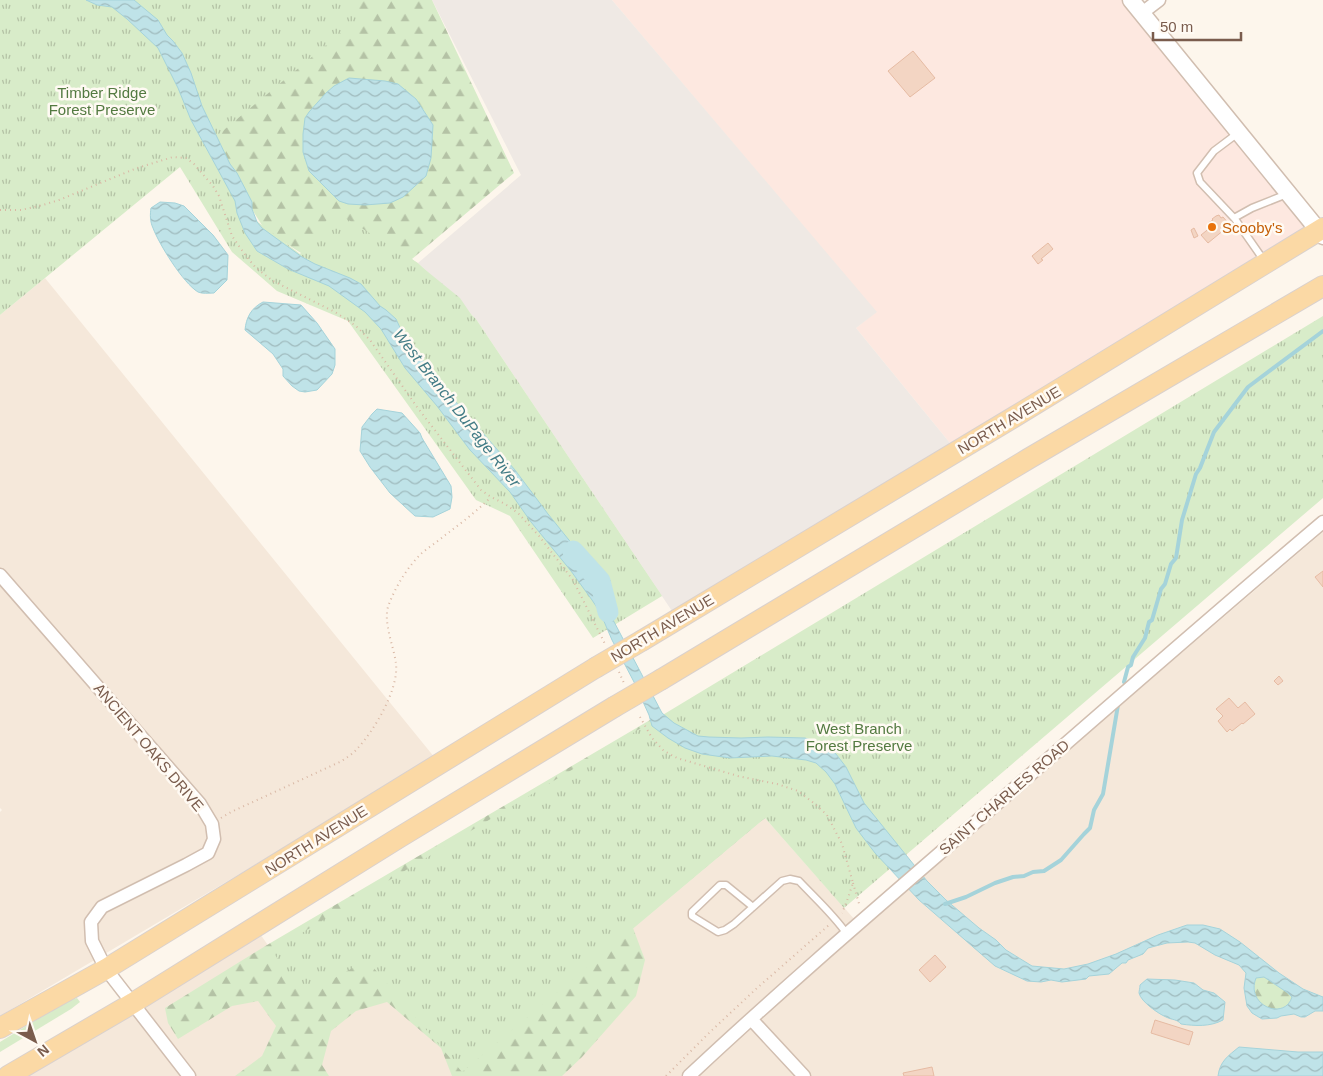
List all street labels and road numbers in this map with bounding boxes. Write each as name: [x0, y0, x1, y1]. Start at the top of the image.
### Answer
street label: NORTH AVENUE: [954, 383, 1064, 457]
street label: NORTH AVENUE: [607, 591, 717, 665]
street label: ANCIENT OAKS DRIVE: [91, 680, 207, 814]
street label: SAINT CHARLES ROAD: [936, 736, 1073, 858]
street label: NORTH AVENUE: [262, 802, 370, 878]

